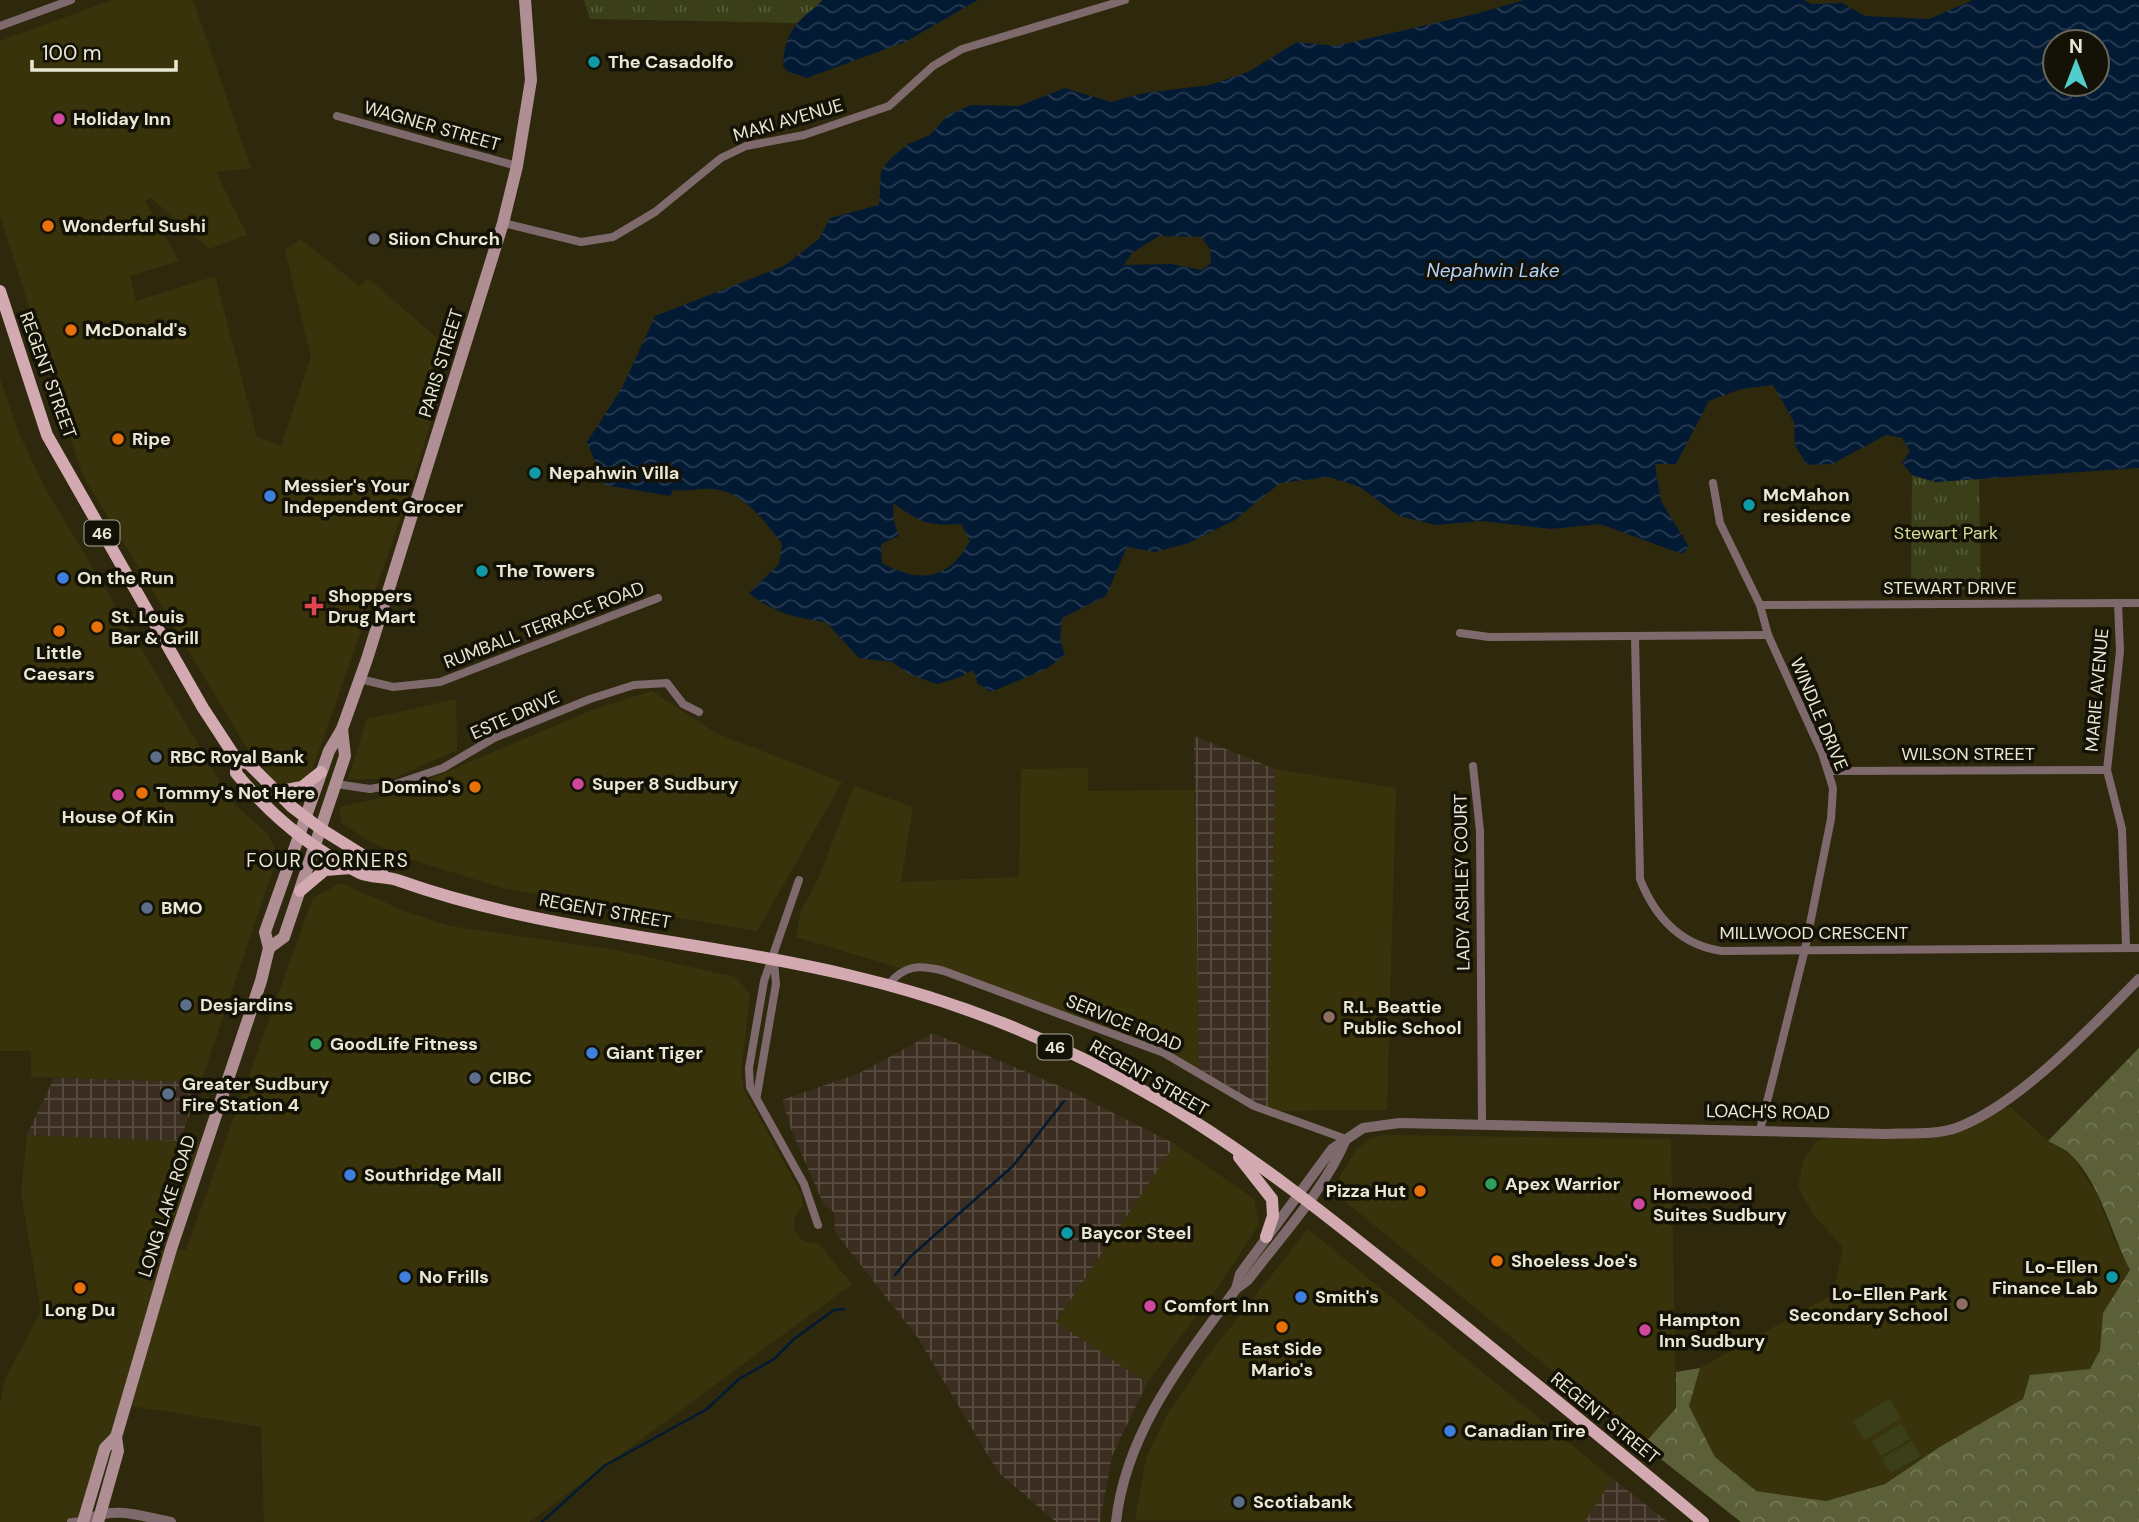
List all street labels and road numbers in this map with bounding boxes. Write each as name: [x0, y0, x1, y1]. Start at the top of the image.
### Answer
street label: MAKI AVENUE: [730, 93, 846, 147]
street label: WAGNER STREET: [361, 95, 503, 157]
street label: PARIS STREET: [413, 306, 469, 420]
street label: REGENT STREET: [14, 308, 82, 442]
road number: 46: [84, 520, 119, 546]
street label: RUMBALL TERRACE ROAD: [440, 576, 648, 674]
street label: STEWART DRIVE: [1883, 576, 2017, 600]
street label: MARIE AVENUE: [2080, 627, 2114, 753]
street label: WINDLE DRIVE: [1784, 654, 1854, 774]
street label: ESTE DRIVE: [467, 685, 563, 745]
street label: WILSON STREET: [1901, 742, 2035, 766]
street label: LADY ASHLEY COURT: [1448, 793, 1476, 971]
street label: REGENT STREET: [537, 888, 673, 934]
street label: MILLWOOD CRESCENT: [1720, 921, 1908, 945]
street label: SERVICE ROAD: [1062, 989, 1186, 1057]
street label: REGENT STREET: [1085, 1034, 1213, 1122]
road number: 46: [1038, 1035, 1072, 1060]
street label: LOACH'S ROAD: [1706, 1099, 1830, 1125]
street label: LONG LAKE ROAD: [133, 1132, 201, 1280]
street label: REGENT STREET: [1546, 1367, 1664, 1469]

